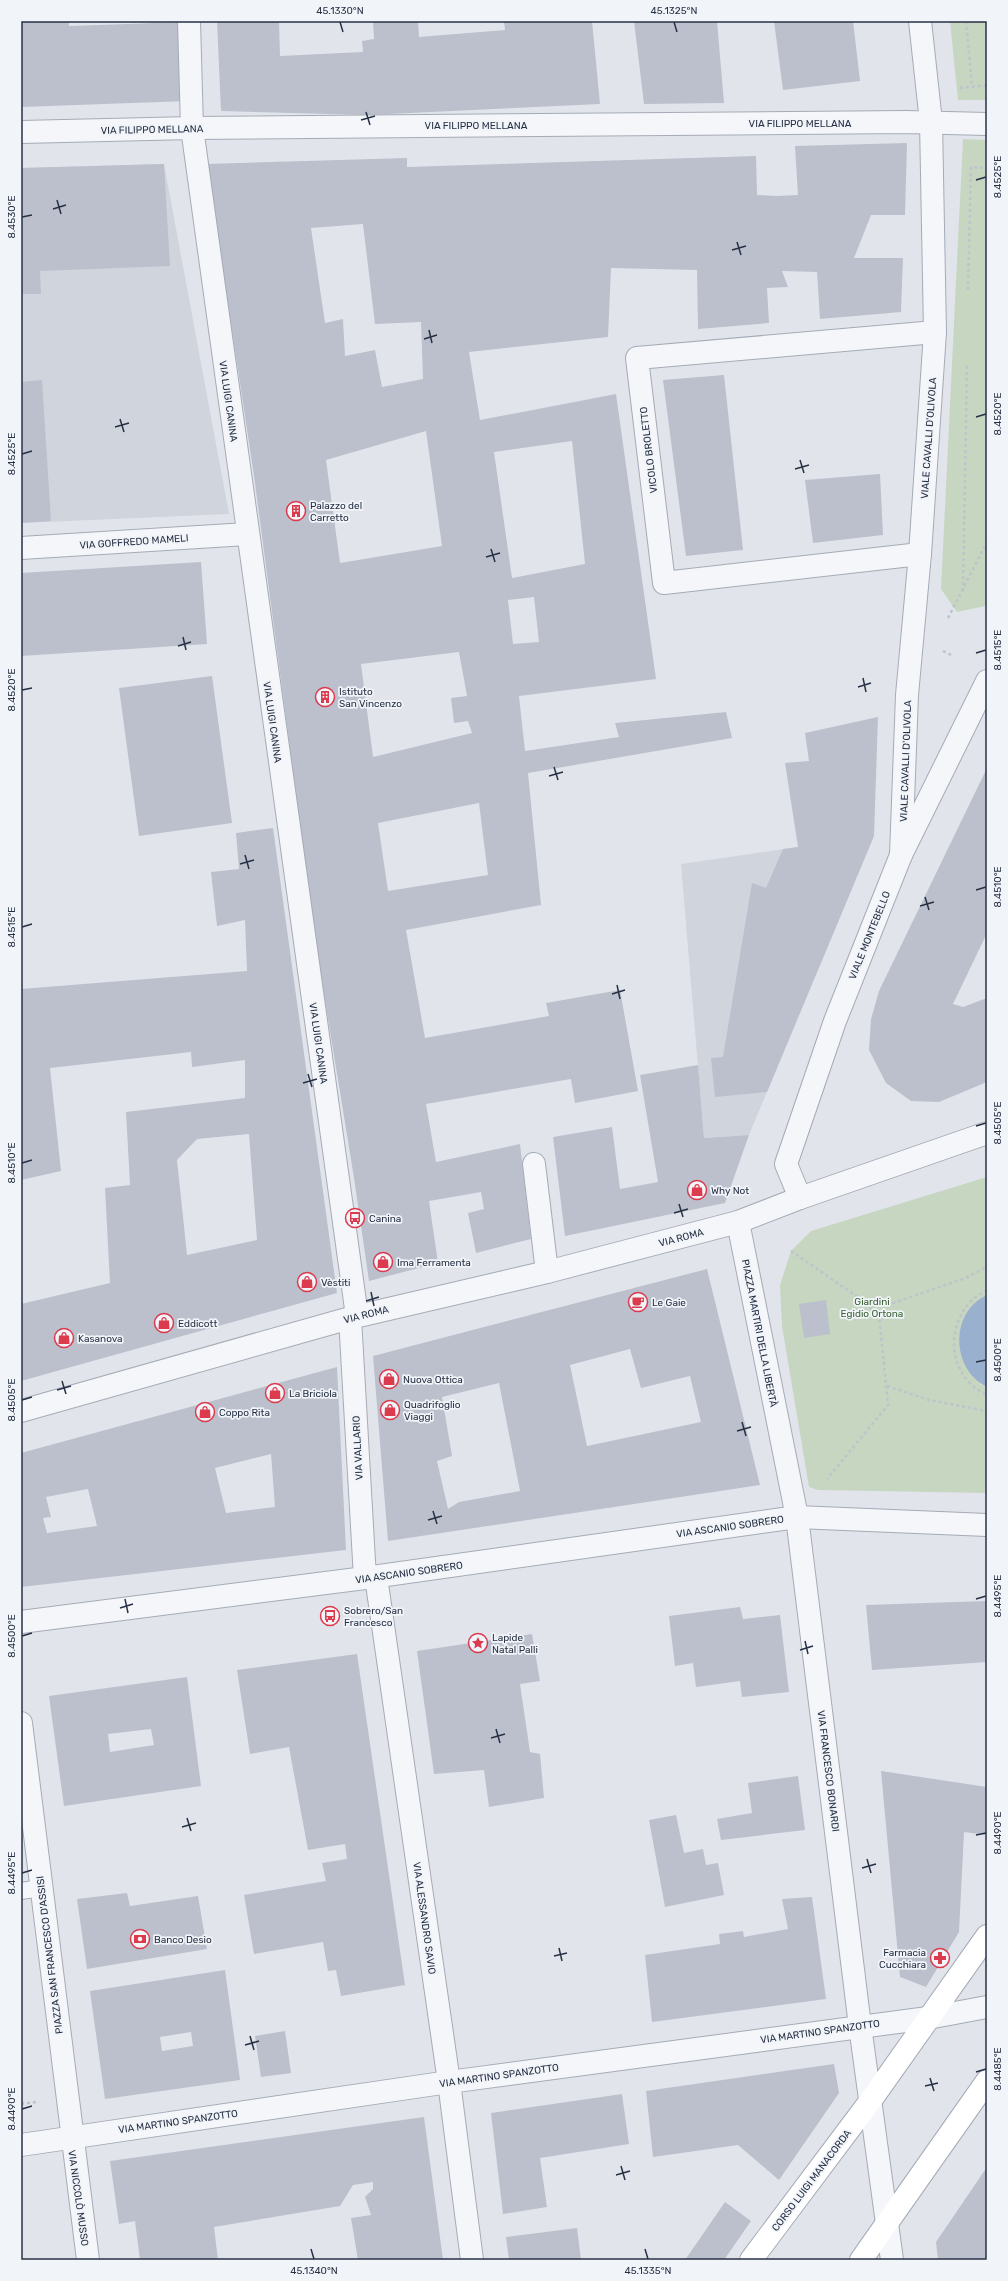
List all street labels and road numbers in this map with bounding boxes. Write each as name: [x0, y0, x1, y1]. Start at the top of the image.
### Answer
street label: VIA FILIPPO MELLANA: [749, 118, 852, 130]
street label: VIA FILIPPO MELLANA: [425, 120, 528, 132]
street label: VIA FILIPPO MELLANA: [101, 123, 204, 137]
street label: VIA LUIGI CANINA: [216, 360, 240, 443]
street label: VIALE CAVALLI D'OLIVOLA: [919, 377, 939, 499]
street label: VICOLO BROLETTO: [638, 406, 660, 494]
street label: VIA GOFFREDO MAMELI: [79, 532, 189, 552]
street label: VIA LUIGI CANINA: [260, 681, 284, 764]
street label: VIALE CAVALLI D'OLIVOLA: [898, 700, 914, 822]
street label: VIALE MONTEBELLO: [847, 889, 893, 981]
street label: VIA LUIGI CANINA: [306, 1002, 330, 1085]
street label: VIA ROMA: [657, 1226, 705, 1250]
street label: PIAZZA MARTIRI DELLA LIBERTÀ: [739, 1258, 779, 1408]
street label: VIA ROMA: [342, 1303, 390, 1326]
street label: VIA VALLARIO: [350, 1415, 366, 1481]
street label: VIA ASCANIO SOBRERO: [676, 1513, 785, 1540]
street label: VIA ASCANIO SOBRERO: [355, 1559, 464, 1586]
street label: VIA FRANCESCO BONARDI: [815, 1710, 841, 1833]
street label: VIA ALESSANDRO SAVIO: [410, 1861, 438, 1975]
street label: PIAZZA SAN FRANCESCO D'ASSISI: [34, 1875, 66, 2034]
street label: VIA MARTINO SPANZOTTO: [760, 2018, 881, 2046]
street label: VIA MARTINO SPANZOTTO: [439, 2062, 560, 2090]
street label: VIA MARTINO SPANZOTTO: [118, 2108, 239, 2136]
street label: CORSO LUIGI MANACORDA: [770, 2127, 854, 2234]
street label: VIA NICCOLÒ MUSSO: [65, 2149, 91, 2247]

